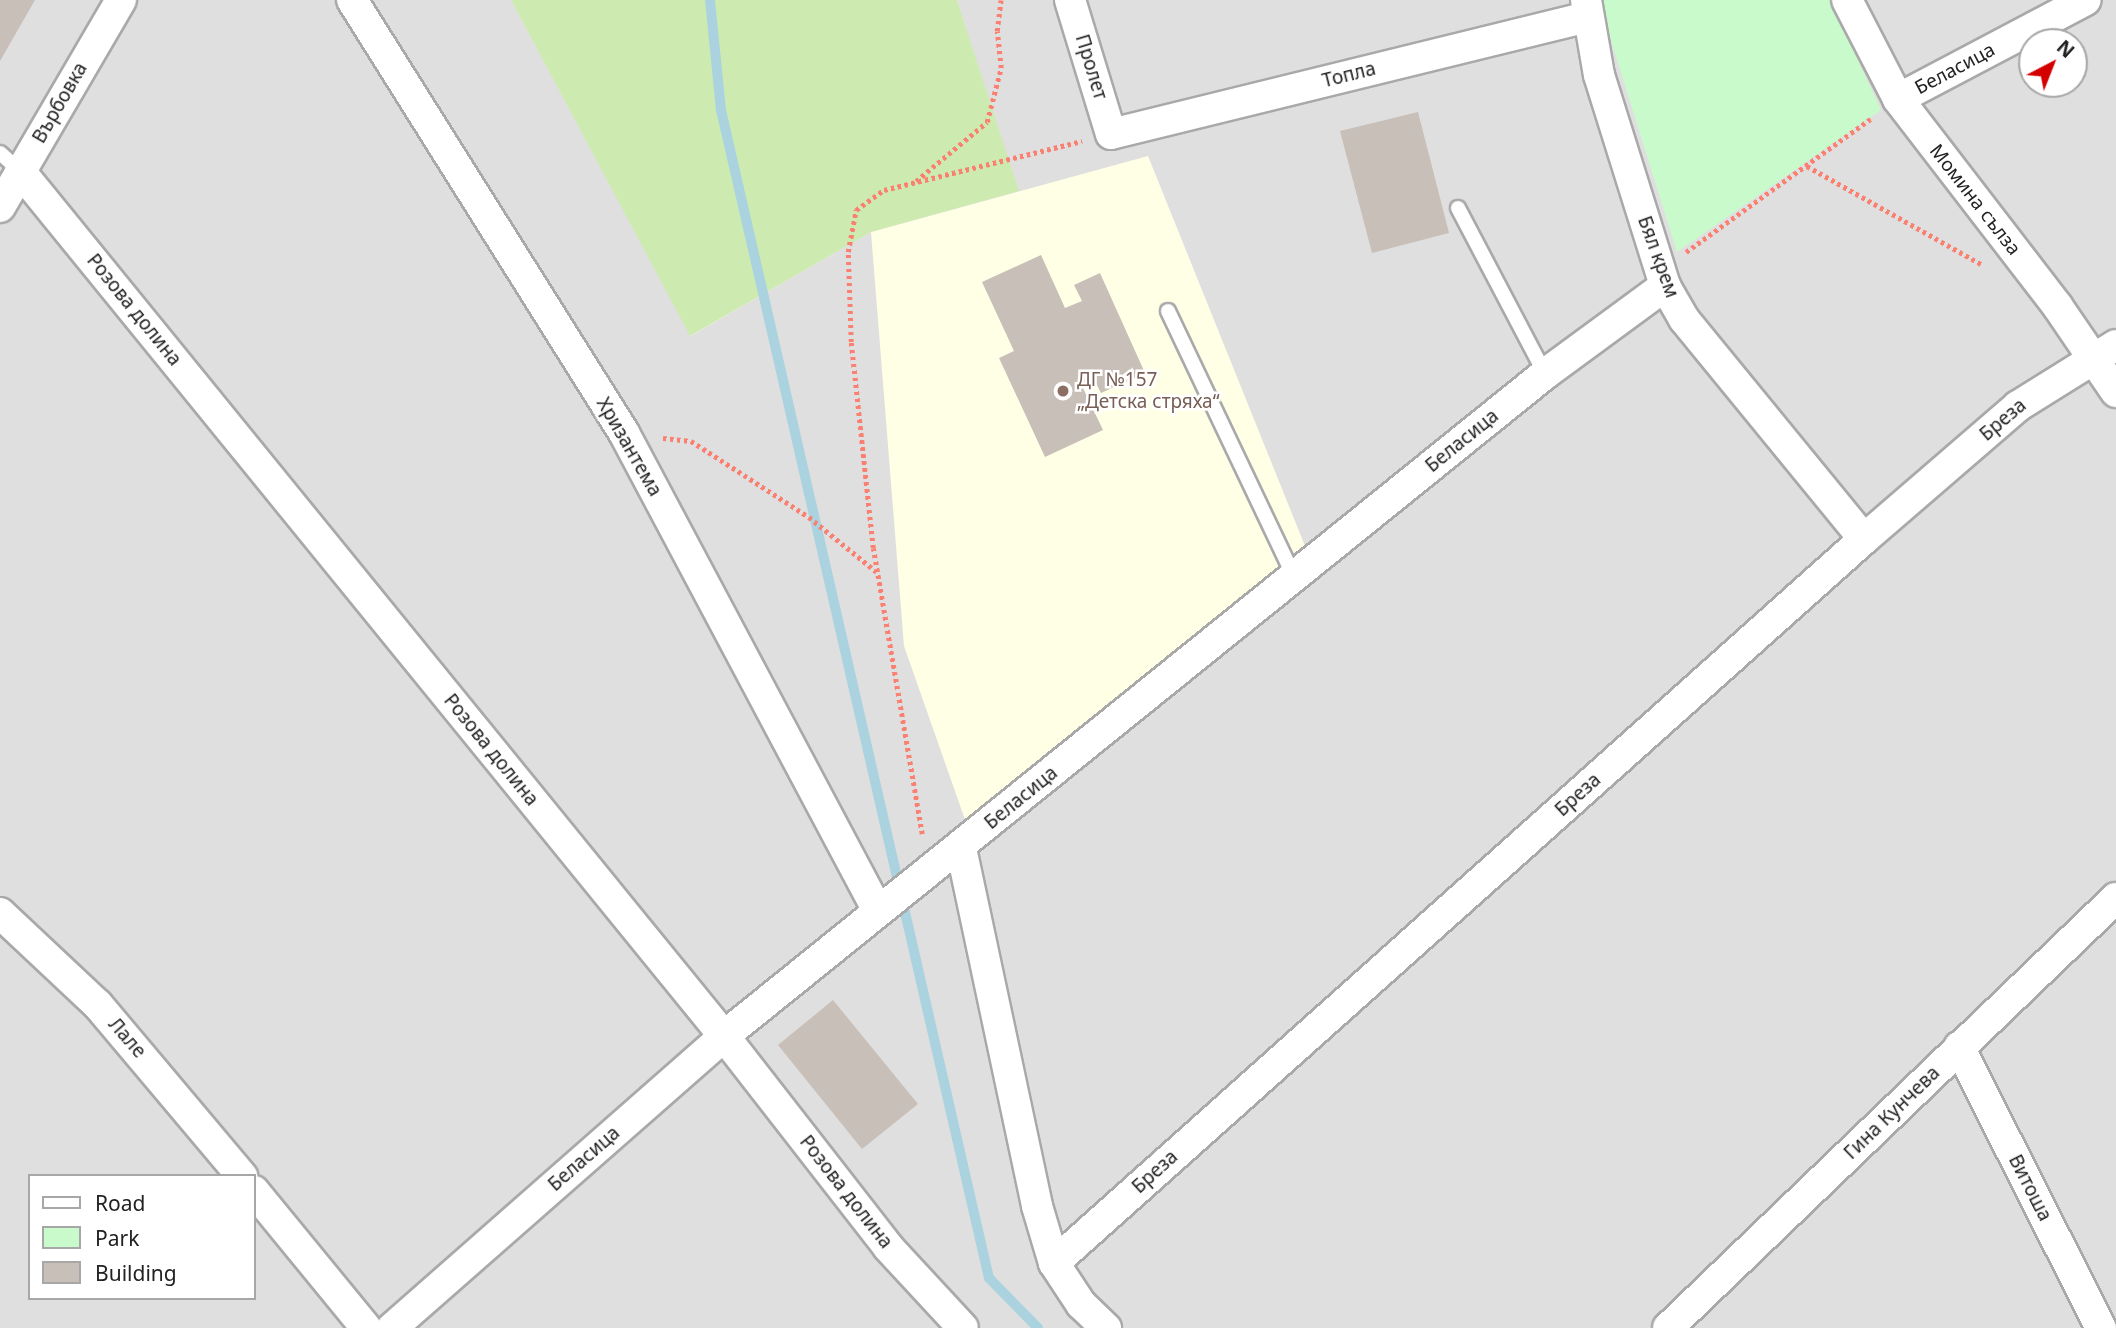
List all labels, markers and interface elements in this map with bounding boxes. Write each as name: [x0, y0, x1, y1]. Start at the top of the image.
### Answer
north arrow: [2018, 28, 2088, 98]
street label: Пролет: [1070, 32, 1112, 102]
text: N: [2051, 34, 2080, 64]
street label: Беласица: [1911, 38, 1999, 100]
street label: Топла: [1320, 57, 1378, 93]
street label: Върбовка: [28, 59, 92, 147]
street label: Момина сълза: [1925, 140, 2025, 260]
street label: Бял крем: [1633, 213, 1683, 301]
street label: Розова долина: [82, 249, 186, 371]
place label: ДГ №157 „Детска стряха“: [1077, 369, 1219, 413]
marker: ДГ №157 „Детска стряха“: [1055, 383, 1071, 399]
street label: Хризантема: [592, 394, 666, 500]
street label: Бреза: [1975, 394, 2031, 446]
street label: Беласица: [1421, 405, 1503, 477]
street label: Розова долина: [439, 689, 543, 811]
street label: Беласица: [980, 762, 1062, 834]
street label: Бреза: [1550, 769, 1606, 821]
street label: Лале: [103, 1013, 151, 1063]
street label: Гина Кунчева: [1839, 1062, 1945, 1164]
street label: Беласица: [544, 1122, 624, 1196]
street label: Розова долина: [795, 1131, 897, 1253]
street label: Бреза: [1127, 1146, 1183, 1198]
street label: Витоша: [2004, 1151, 2056, 1225]
legend: [28, 1174, 256, 1300]
text: Road: [95, 1189, 145, 1217]
text: Park: [95, 1224, 139, 1252]
text: Building: [95, 1259, 177, 1287]

